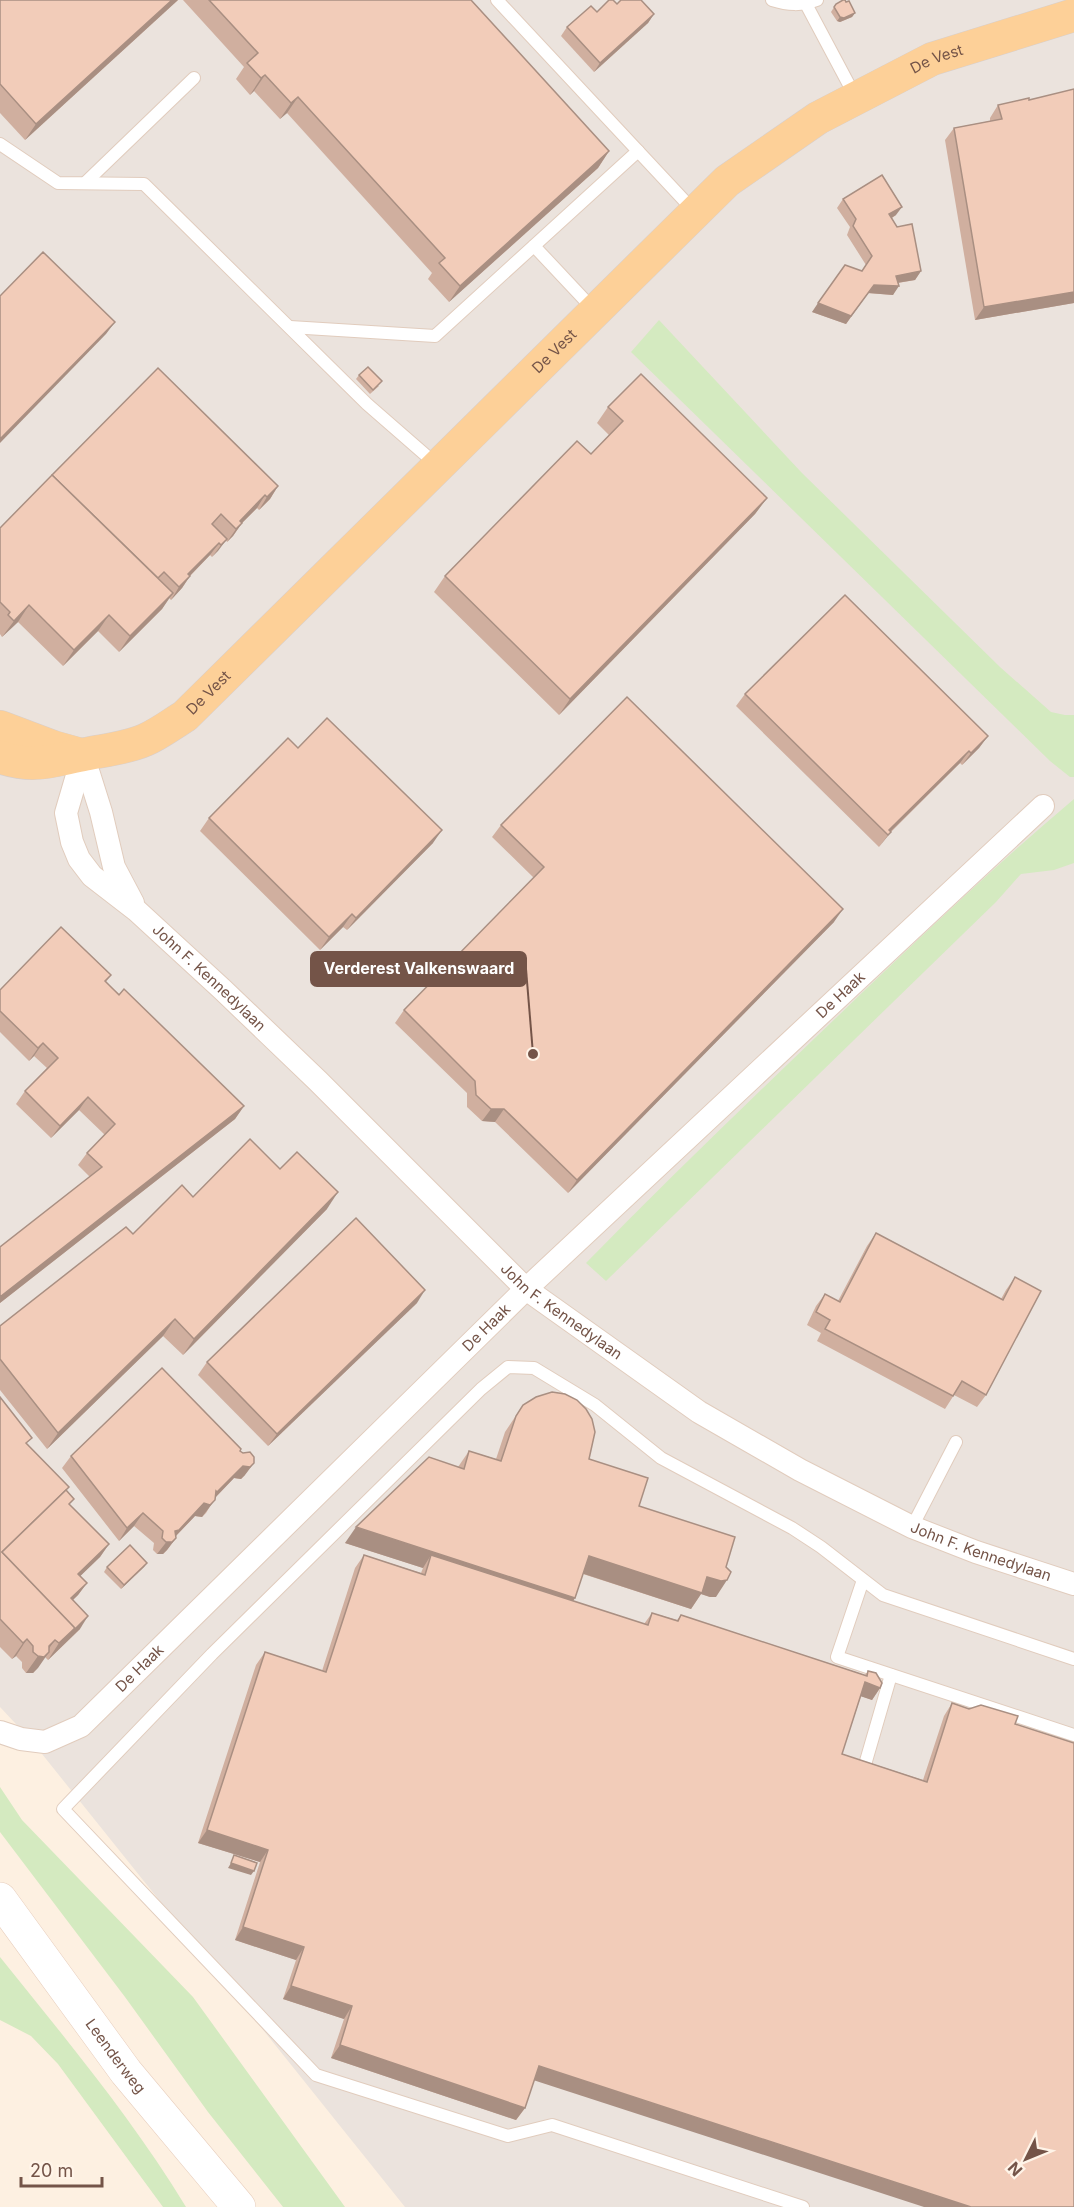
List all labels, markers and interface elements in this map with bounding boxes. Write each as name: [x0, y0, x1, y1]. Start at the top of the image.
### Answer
street label: De Vest: [907, 40, 965, 78]
street label: De Vest: [528, 325, 580, 377]
street label: De Vest: [182, 666, 234, 719]
street label: John F. Kennedylaan: [149, 920, 270, 1035]
callout: Verderest Valkenswaard: [311, 952, 526, 986]
text: Verderest Valkenswaard: [324, 958, 514, 978]
street label: De Haak: [812, 967, 869, 1022]
street label: John F. Kennedylaan: [497, 1259, 626, 1363]
street label: De Haak: [458, 1299, 515, 1355]
street label: John F. Kennedylaan: [908, 1517, 1054, 1585]
street label: De Haak: [111, 1640, 168, 1696]
street label: Leenderweg: [81, 2015, 150, 2097]
north arrow: [996, 2129, 1056, 2189]
scale bar: [21, 2150, 102, 2188]
text: N: [1004, 2158, 1027, 2181]
text: 20 m: [30, 2160, 73, 2181]

